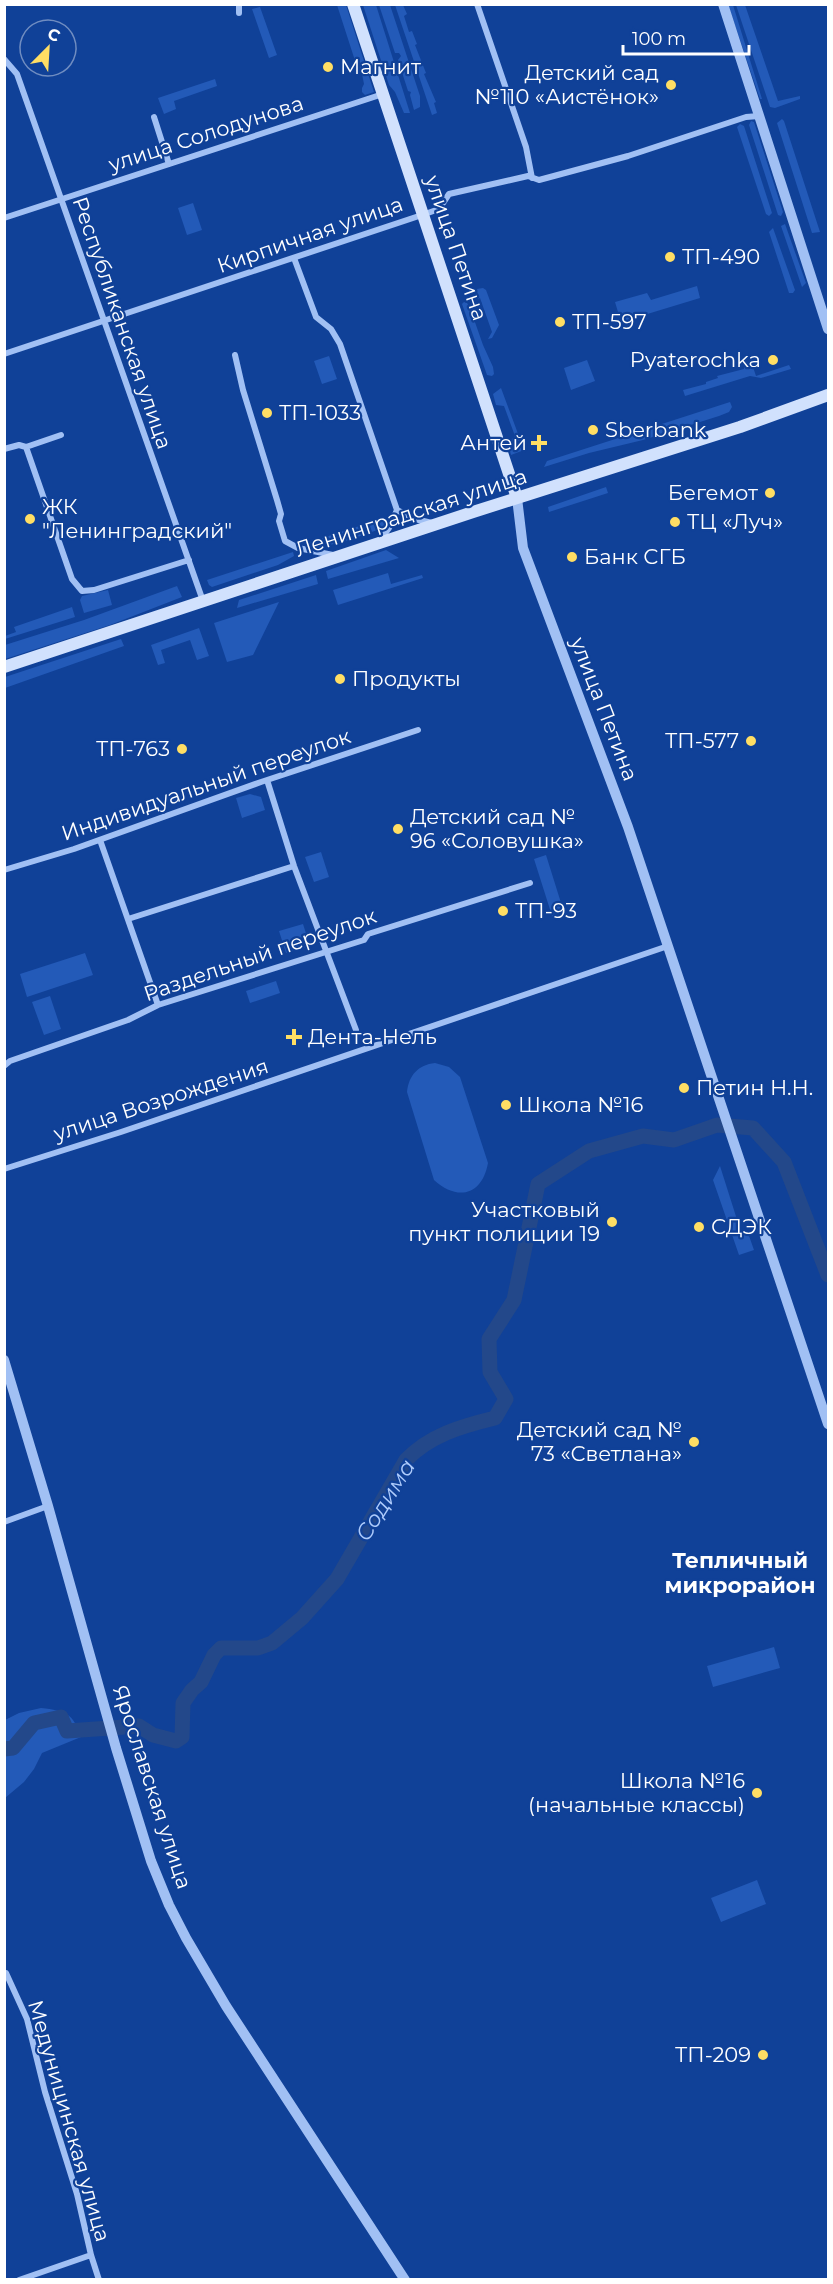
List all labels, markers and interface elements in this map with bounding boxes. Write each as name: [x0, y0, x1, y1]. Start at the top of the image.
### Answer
north arrow: [18, 18, 78, 78]
scale bar: [623, 18, 749, 56]
text: С: [45, 24, 63, 46]
text: 100 m: [632, 28, 686, 50]
place label: Магнит: [340, 54, 421, 79]
marker: Магнит: [321, 60, 335, 74]
place label: Детский сад №110 «Аистёнок»: [474, 60, 659, 109]
marker: Детский сад №110 «Аистёнок»: [664, 78, 678, 92]
street label: улица Солодунова: [104, 90, 306, 177]
street label: улица Петина: [420, 171, 493, 324]
street label: Кирпичная улица: [214, 191, 406, 278]
street label: Республиканская улица: [68, 194, 177, 452]
place label: ТП-490: [682, 244, 760, 269]
marker: ТП-490: [663, 250, 677, 264]
place label: ТП-597: [572, 309, 647, 334]
marker: ТП-597: [553, 315, 567, 329]
place label: Pyaterochka: [630, 347, 761, 372]
marker: Pyaterochka: [766, 353, 780, 367]
place label: ТП-1033: [279, 400, 361, 425]
marker: ТП-1033: [260, 406, 274, 420]
place label: Sberbank: [605, 417, 707, 442]
marker: Sberbank: [586, 423, 600, 437]
place label: Антей: [460, 430, 527, 455]
marker: Антей: [532, 436, 546, 450]
street label: Ленинградская улица: [292, 463, 530, 562]
place label: Бегемот: [668, 480, 758, 505]
marker: Бегемот: [763, 486, 777, 500]
place label: ЖК "Ленинградский": [42, 494, 232, 543]
place label: ТЦ «Луч»: [687, 509, 783, 534]
marker: ЖК "Ленинградский": [23, 512, 37, 526]
marker: ТЦ «Луч»: [668, 515, 682, 529]
place label: Банк СГБ: [584, 544, 686, 569]
marker: Банк СГБ: [565, 550, 579, 564]
street label: улица Петина: [565, 633, 643, 784]
place label: Продукты: [352, 666, 461, 691]
marker: Продукты: [333, 672, 347, 686]
street label: Индивидуальный переулок: [58, 723, 354, 846]
place label: ТП-577: [665, 728, 739, 753]
marker: ТП-577: [744, 734, 758, 748]
place label: ТП-763: [96, 736, 170, 761]
marker: ТП-763: [175, 742, 189, 756]
place label: Детский сад № 96 «Соловушка»: [410, 804, 584, 853]
marker: Детский сад № 96 «Соловушка»: [391, 822, 405, 836]
place label: ТП-93: [515, 898, 577, 923]
street label: Раздельный переулок: [140, 903, 380, 1006]
marker: ТП-93: [496, 904, 510, 918]
place label: Дента-Нель: [308, 1024, 437, 1049]
marker: Дента-Нель: [285, 1028, 303, 1046]
street label: улица Возрождения: [49, 1053, 271, 1146]
place label: Петин Н.Н.: [696, 1075, 813, 1100]
marker: Петин Н.Н.: [677, 1081, 691, 1095]
place label: Школа №16: [518, 1092, 643, 1117]
marker: Школа №16: [499, 1098, 513, 1112]
place label: Участковый пункт полиции 19: [408, 1197, 600, 1246]
place label: СДЭК: [711, 1214, 772, 1239]
marker: Участковый пункт полиции 19: [605, 1215, 619, 1229]
marker: СДЭК: [692, 1220, 706, 1234]
place label: Детский сад № 73 «Светлана»: [517, 1417, 682, 1466]
marker: Детский сад № 73 «Светлана»: [687, 1435, 701, 1449]
water label: Содима: [350, 1454, 421, 1546]
district label: Тепличный микрорайон: [665, 1547, 815, 1599]
street label: Ярославская улица: [108, 1682, 197, 1892]
place label: Школа №16 (начальные классы): [528, 1768, 745, 1817]
marker: Школа №16 (начальные классы): [750, 1786, 764, 1800]
street label: Медуницинская улица: [23, 1997, 116, 2244]
place label: ТП-209: [675, 2042, 751, 2067]
marker: ТП-209: [756, 2048, 770, 2062]

